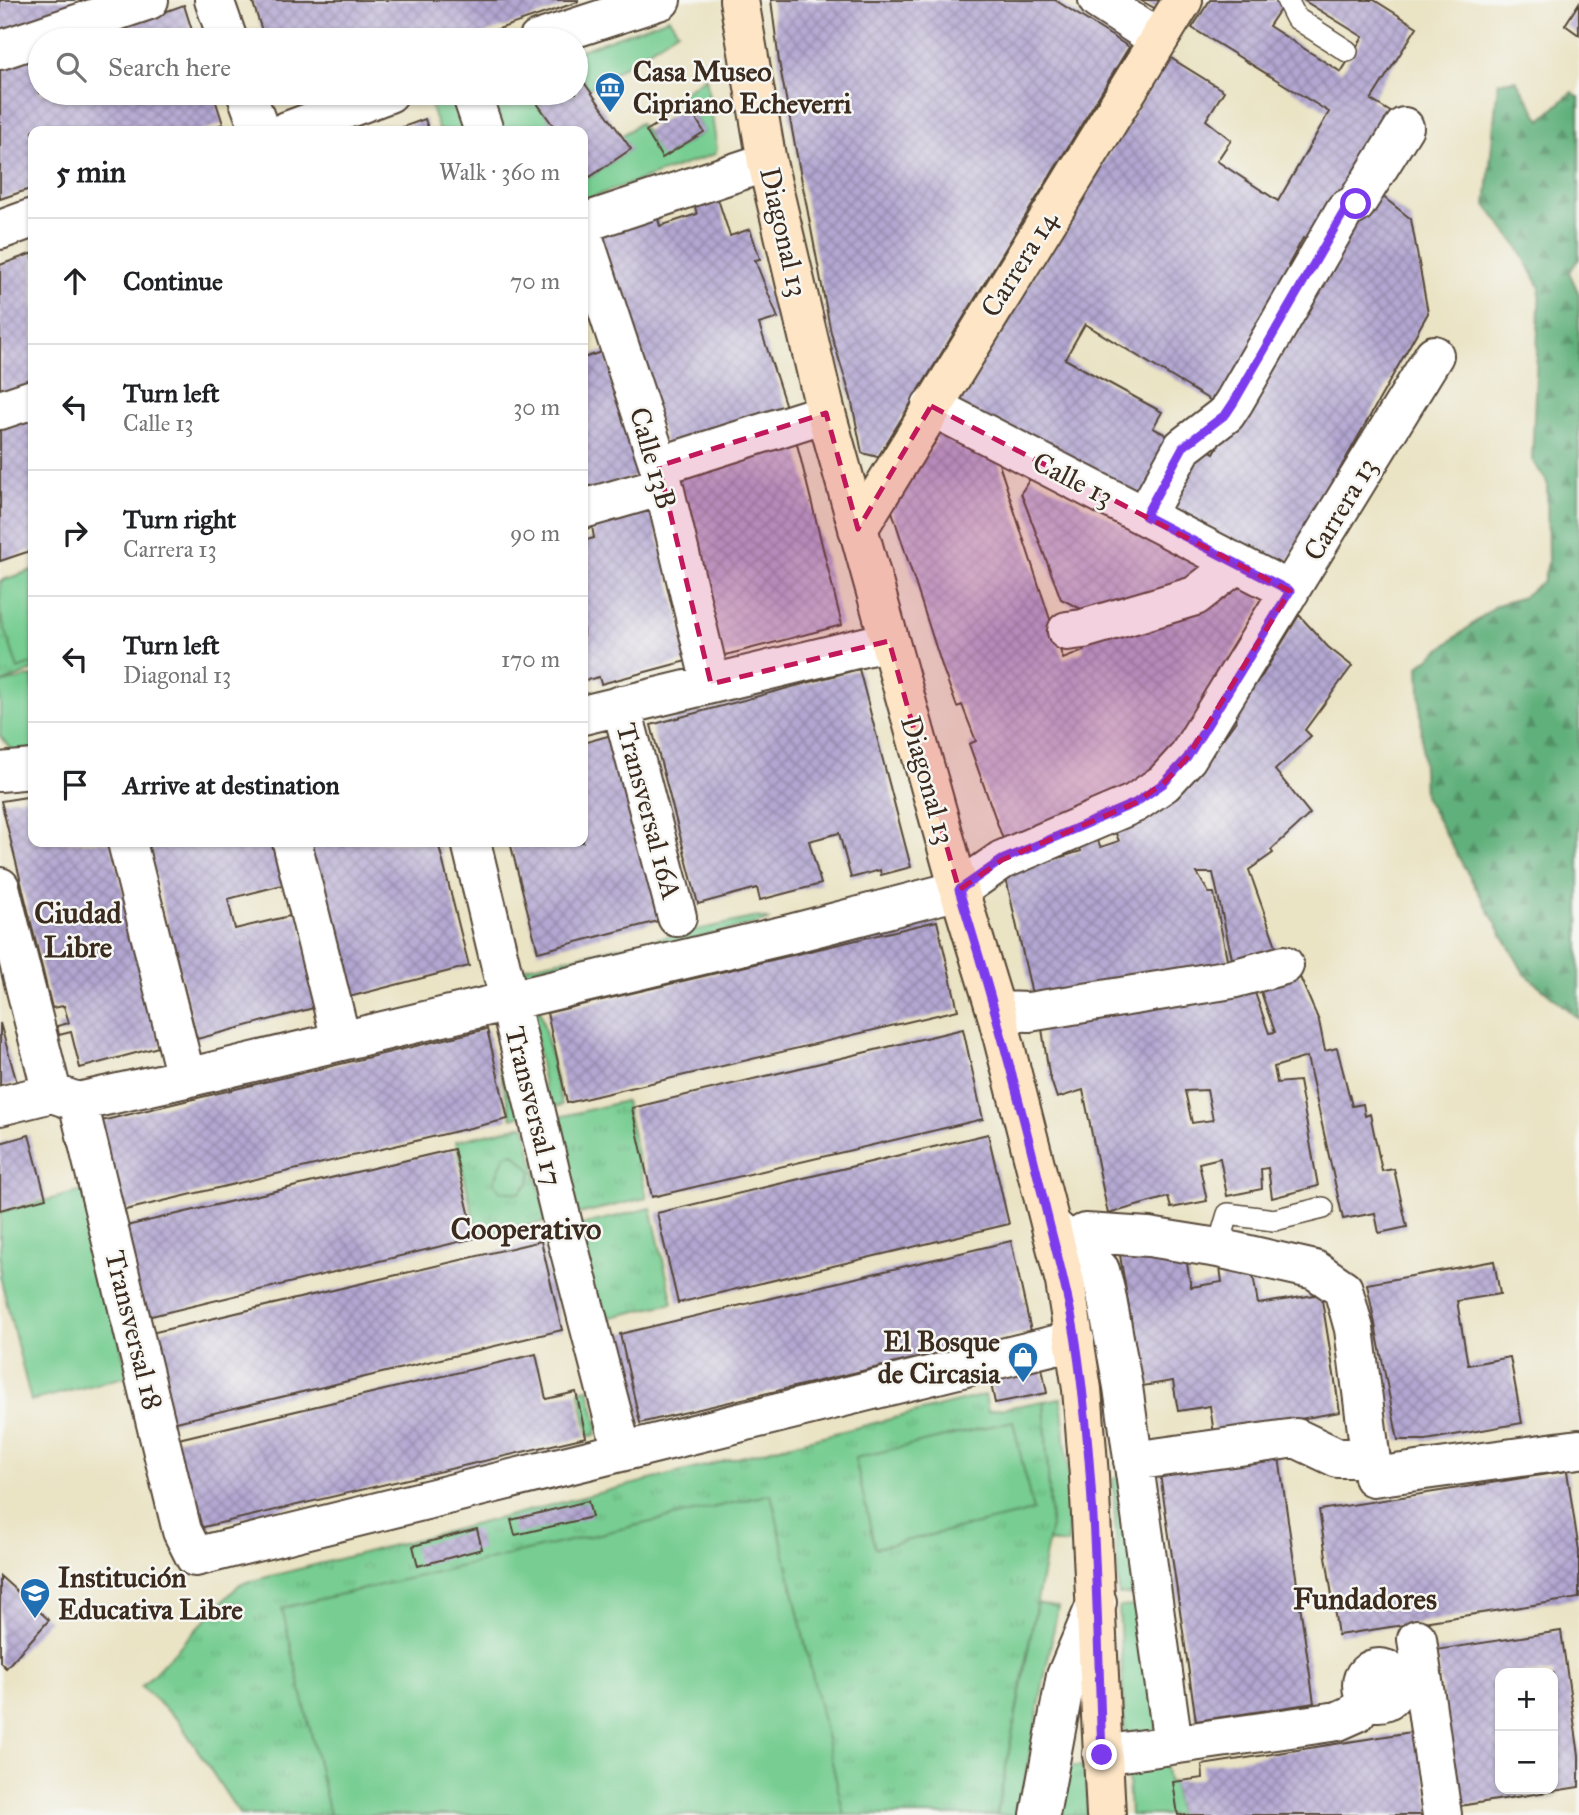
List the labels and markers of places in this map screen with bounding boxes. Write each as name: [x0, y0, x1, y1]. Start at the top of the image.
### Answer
place label: Casa Museo Cipriano Echeverri: [633, 54, 852, 121]
museum icon: Casa Museo Cipriano Echeverri: [593, 70, 627, 114]
place label: El Bosque de Circasia: [878, 1324, 1001, 1391]
shop icon: El Bosque de Circasia: [1006, 1340, 1040, 1384]
place label: Institución Educativa Libre: [58, 1560, 243, 1627]
school or university icon: Institución Educativa Libre: [18, 1576, 52, 1620]

